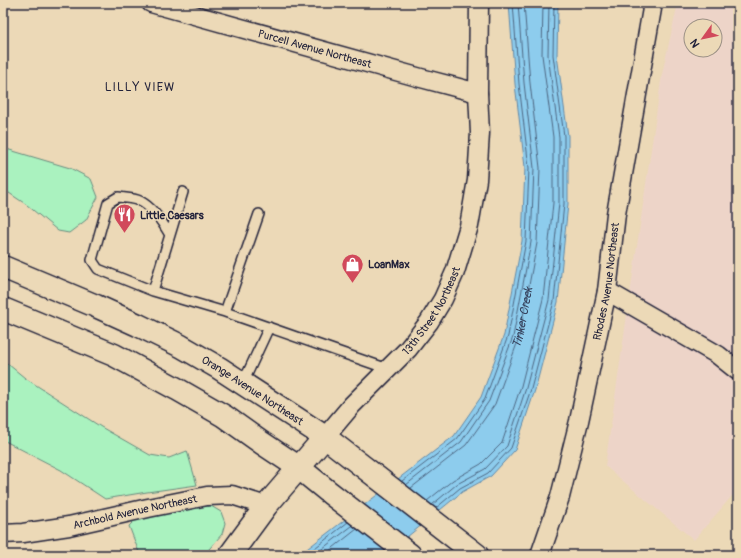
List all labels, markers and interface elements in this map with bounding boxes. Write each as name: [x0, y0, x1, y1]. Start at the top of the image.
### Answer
north arrow: [683, 18, 723, 58]
street label: Purcell Avenue Northeast: [257, 27, 374, 71]
text: N: [687, 36, 703, 50]
district label: LILLY VIEW: [105, 80, 175, 95]
restaurant icon: Little Caesars: [111, 202, 137, 235]
place label: Little Caesars: [140, 209, 204, 222]
street label: Rhodes Avenue Northeast: [590, 221, 622, 341]
shop icon: LoanMax: [339, 251, 365, 284]
place label: LoanMax: [368, 258, 410, 271]
street label: 13th Street Northeast: [399, 265, 463, 358]
water label: Tinker Creek: [509, 285, 536, 350]
street label: Orange Avenue Northeast: [199, 353, 306, 428]
street label: Archbold Avenue Northeast: [72, 492, 199, 531]

